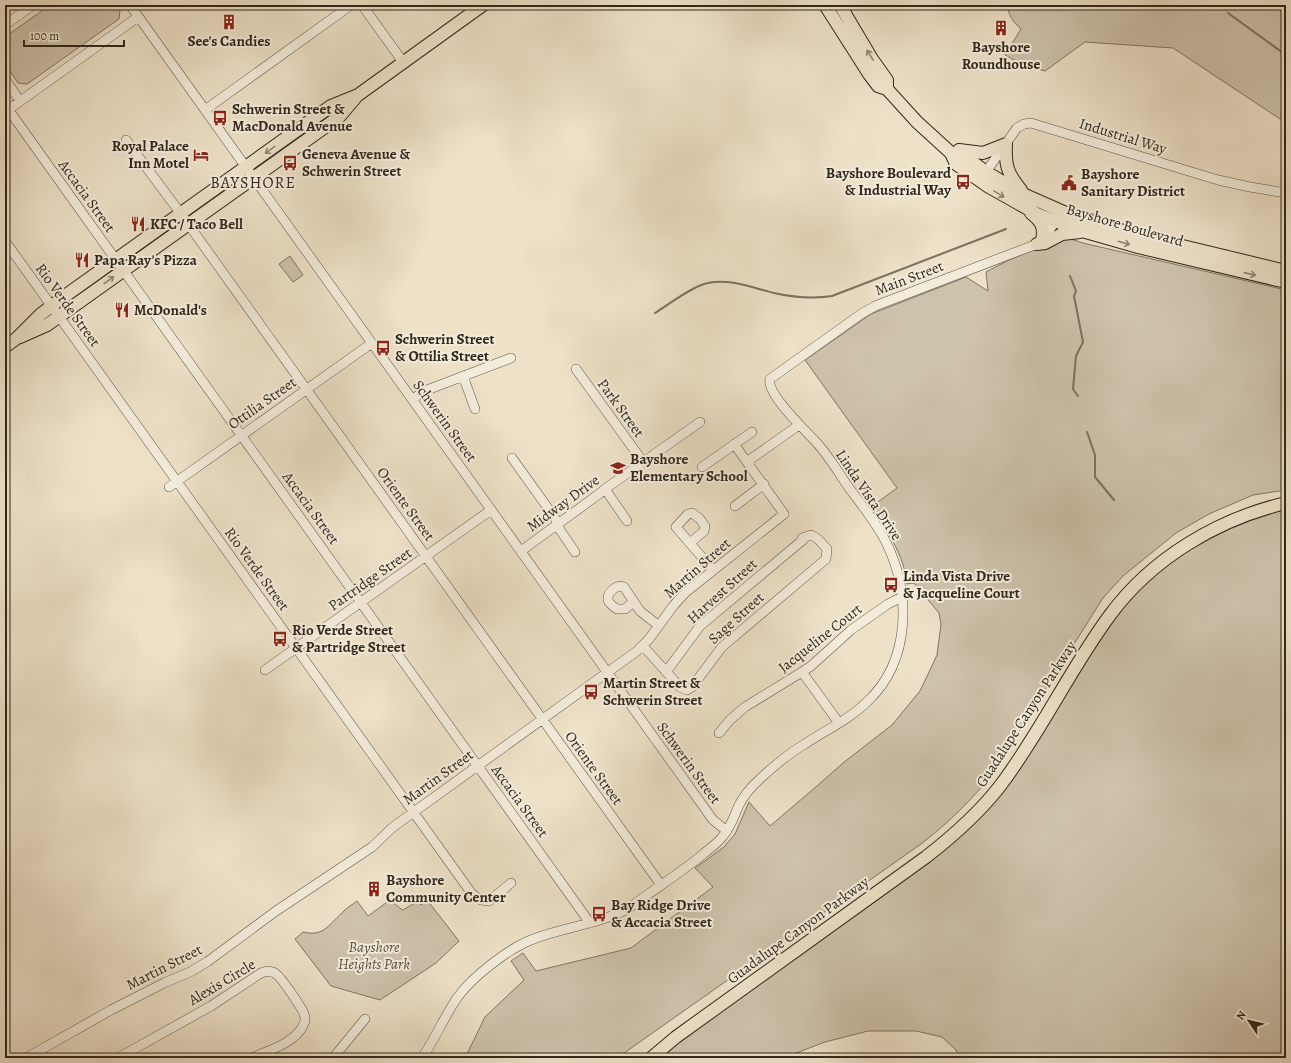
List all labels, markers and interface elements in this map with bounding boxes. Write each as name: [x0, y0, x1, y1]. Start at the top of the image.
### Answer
building icon: See's Candies: [220, 13, 238, 31]
building icon: Bayshore Roundhouse: [992, 19, 1010, 37]
scale bar: [24, 22, 124, 48]
text: 100 m: [30, 28, 59, 44]
place label: See's Candies: [188, 31, 270, 51]
place label: Bayshore Roundhouse: [962, 37, 1040, 74]
one-way arrow: [866, 50, 874, 61]
place label: Schwerin Street & MacDonald Avenue: [232, 99, 353, 136]
bus stop icon: Schwerin Street & MacDonald Avenue: [211, 109, 229, 127]
street label: Industrial Way: [1077, 113, 1169, 159]
place label: Royal Palace Inn Motel: [112, 136, 189, 173]
place label: Geneva Avenue & Schwerin Street: [302, 144, 410, 181]
hotel icon: Royal Palace Inn Motel: [192, 146, 210, 164]
one-way arrow: [265, 146, 276, 154]
bus stop icon: Geneva Avenue & Schwerin Street: [281, 154, 299, 172]
street label: Accacia Street: [53, 155, 120, 236]
place label: Bayshore Boulevard & Industrial Way: [826, 163, 952, 200]
place label: Bayshore Sanitary District: [1081, 164, 1185, 201]
district label: BAYSHORE: [210, 172, 296, 194]
bus stop icon: Bayshore Boulevard & Industrial Way: [954, 173, 972, 191]
public building icon: Bayshore Sanitary District: [1060, 174, 1078, 192]
one-way arrow: [993, 190, 1005, 198]
street label: Bayshore Boulevard: [1064, 199, 1187, 252]
place label: KFC / Taco Bell: [150, 214, 243, 234]
restaurant icon: KFC / Taco Bell: [129, 215, 147, 233]
one-way arrow: [1117, 240, 1130, 247]
place label: Papa Ray's Pizza: [94, 250, 198, 270]
restaurant icon: Papa Ray's Pizza: [73, 251, 91, 269]
street label: Main Street: [872, 256, 946, 300]
street label: Rio Verde Street: [31, 259, 105, 351]
one-way arrow: [1243, 270, 1256, 278]
one-way arrow: [104, 276, 115, 284]
place label: McDonald's: [134, 300, 207, 320]
restaurant icon: McDonald's: [113, 301, 131, 319]
place label: Schwerin Street & Ottilia Street: [395, 329, 494, 366]
bus stop icon: Schwerin Street & Ottilia Street: [374, 339, 392, 357]
street label: Ottilia Street: [224, 372, 300, 434]
street label: Park Street: [593, 375, 649, 441]
street label: Schwerin Street: [408, 376, 482, 466]
street label: Linda Vista Drive: [831, 446, 907, 545]
place label: Bayshore Elementary School: [630, 449, 748, 486]
school or university icon: Bayshore Elementary School: [609, 459, 627, 477]
street label: Oriente Street: [372, 463, 440, 545]
street label: Accacia Street: [277, 467, 344, 548]
street label: Midway Drive: [523, 470, 604, 536]
street label: Rio Verde Street: [220, 523, 294, 615]
street label: Martin Street: [659, 533, 735, 603]
street label: Partridge Street: [324, 543, 416, 615]
street label: Harvest Street: [683, 554, 761, 628]
place label: Linda Vista Drive & Jacqueline Court: [903, 566, 1020, 603]
bus stop icon: Linda Vista Drive & Jacqueline Court: [882, 576, 900, 594]
street label: Sage Street: [704, 588, 768, 648]
street label: Jacqueline Court: [774, 599, 866, 677]
place label: Rio Verde Street & Partridge Street: [292, 620, 406, 657]
bus stop icon: Rio Verde Street & Partridge Street: [271, 630, 289, 648]
street label: Guadalupe Canyon Parkway: [971, 637, 1081, 791]
place label: Martin Street & Schwerin Street: [603, 673, 702, 710]
bus stop icon: Martin Street & Schwerin Street: [582, 683, 600, 701]
street label: Schwerin Street: [652, 718, 726, 808]
street label: Oriente Street: [560, 727, 628, 809]
street label: Martin Street: [399, 745, 477, 809]
street label: Accacia Street: [486, 760, 553, 841]
place label: Bayshore Community Center: [386, 870, 506, 907]
street label: Guadalupe Canyon Parkway: [723, 872, 873, 988]
building icon: Bayshore Community Center: [365, 880, 383, 898]
place label: Bay Ridge Drive & Accacia Street: [611, 895, 712, 932]
bus stop icon: Bay Ridge Drive & Accacia Street: [590, 905, 608, 923]
park label: Bayshore Heights Park: [338, 937, 410, 974]
street label: Martin Street: [123, 939, 205, 995]
street label: Alexis Circle: [184, 954, 259, 1010]
north arrow: [1229, 1001, 1269, 1041]
text: N: [1233, 1008, 1250, 1023]

